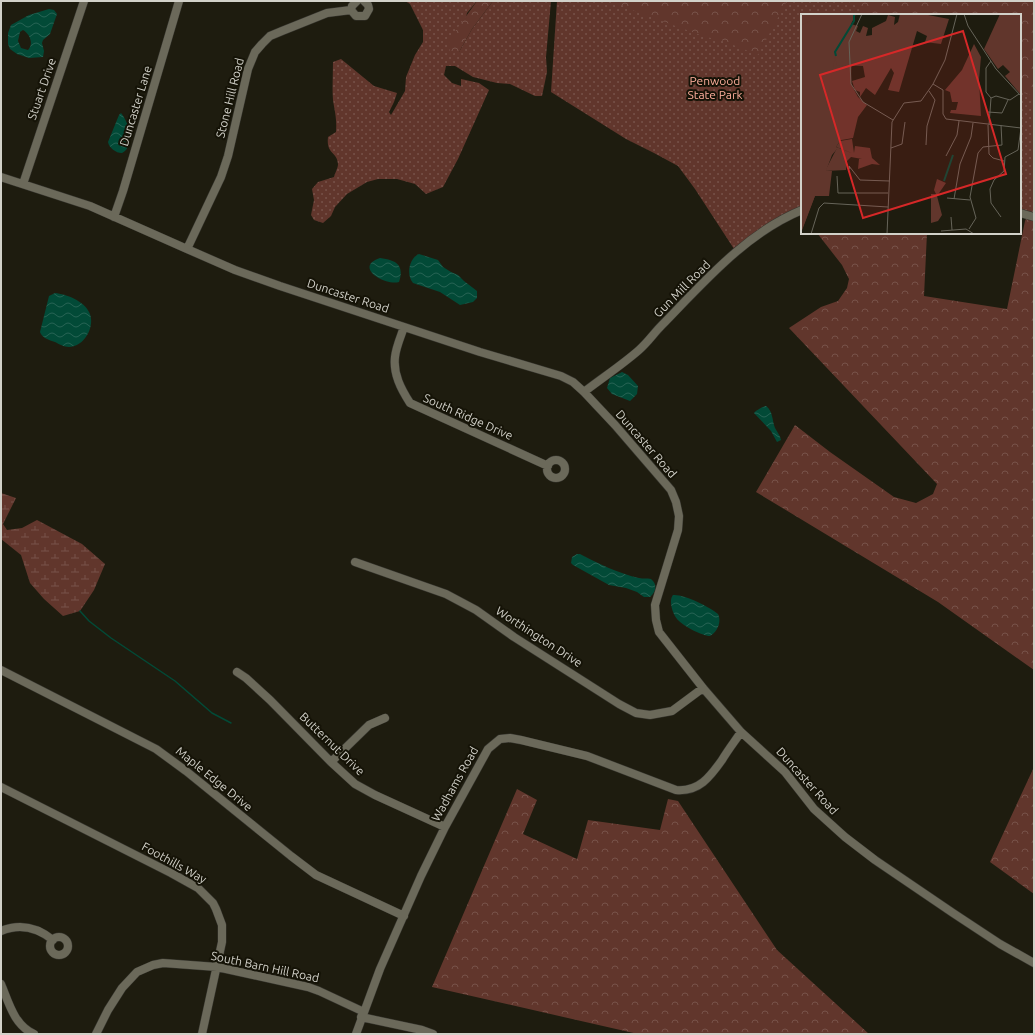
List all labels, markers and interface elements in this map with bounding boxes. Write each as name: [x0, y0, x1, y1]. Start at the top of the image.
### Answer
inset map: [801, 14, 1021, 234]
street label: Stuart Drive: [25, 56, 58, 121]
street label: Stone Hill Road: [213, 56, 246, 139]
street label: Duncaster Lane: [117, 64, 154, 148]
park label: Penwood State Park: [687, 74, 743, 101]
street label: Gun Mill Road: [651, 258, 713, 320]
street label: Duncaster Road: [306, 276, 391, 315]
street label: South Ridge Drive: [421, 391, 515, 442]
street label: Duncaster Road: [613, 407, 679, 480]
street label: Worthington Drive: [494, 604, 585, 669]
street label: Butternut Drive: [297, 710, 367, 778]
street label: Maple Edge Drive: [174, 744, 255, 813]
street label: Wadhams Road: [429, 744, 480, 823]
street label: Duncaster Road: [774, 745, 841, 817]
street label: Foothills Way: [140, 839, 209, 886]
street label: South Barn Hill Road: [210, 949, 320, 984]

